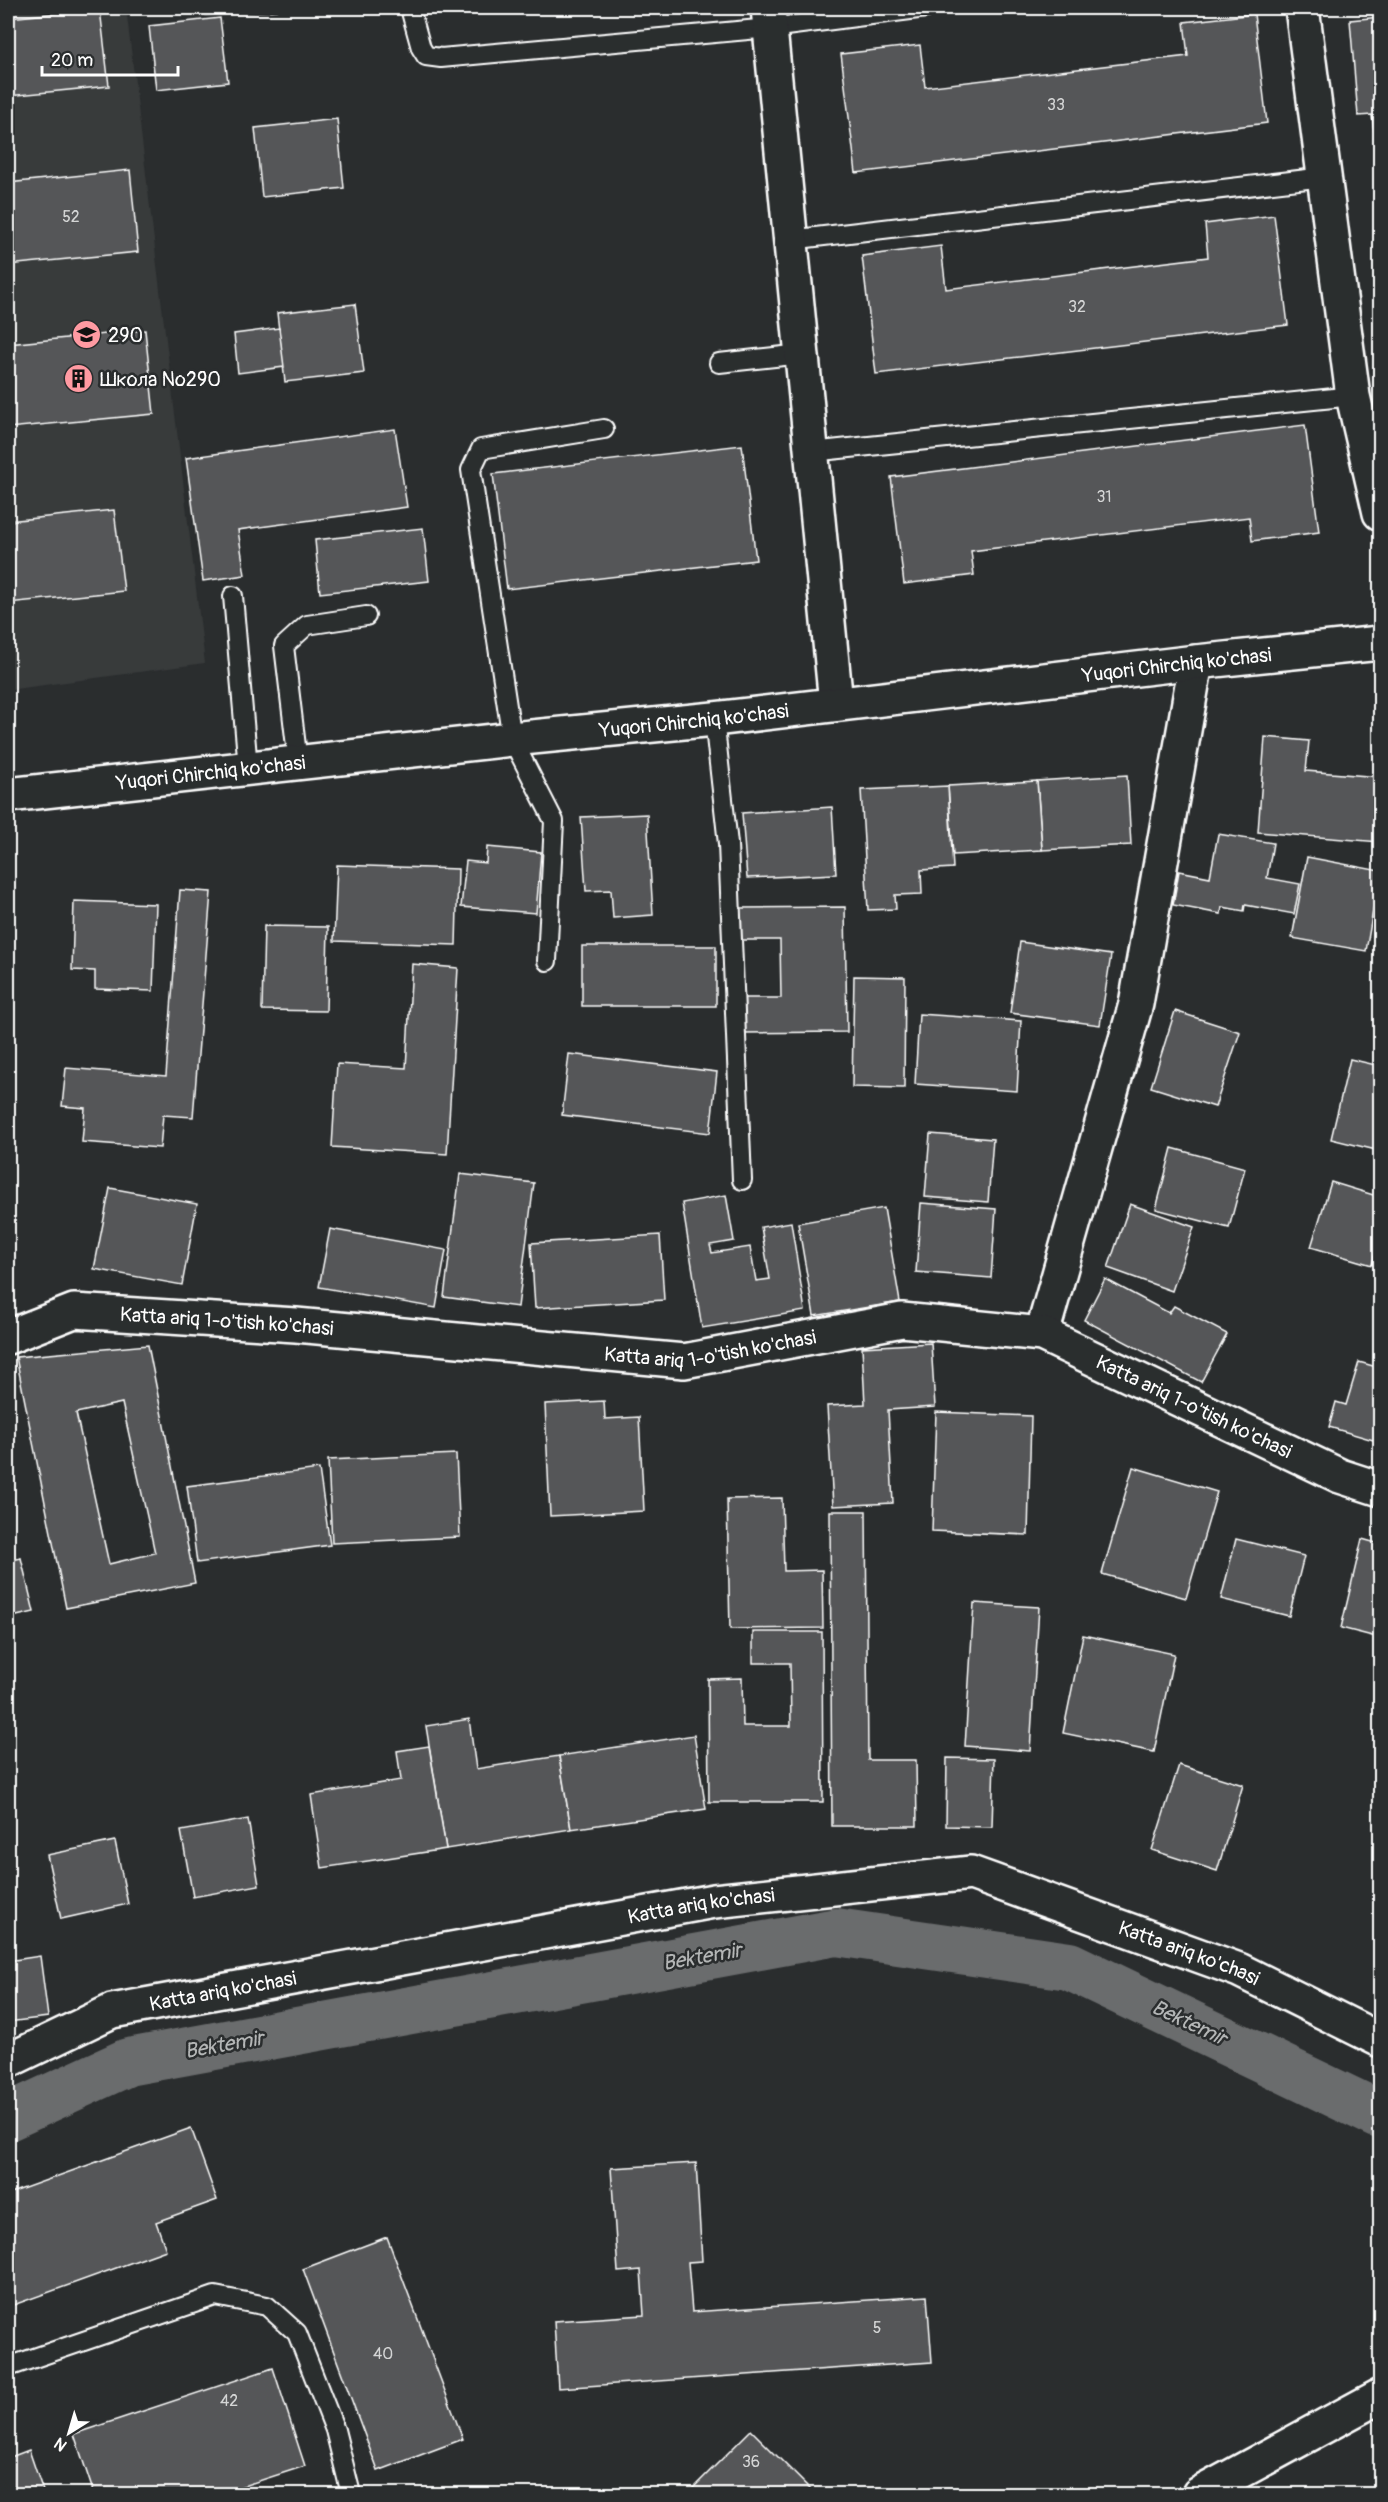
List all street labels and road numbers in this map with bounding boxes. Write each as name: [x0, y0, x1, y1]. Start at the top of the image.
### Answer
street label: Yuqori Chirchiq ko'chasi: [1080, 642, 1273, 688]
street label: Yuqori Chirchiq ko'chasi: [597, 698, 790, 743]
street label: Yuqori Chirchiq ko'chasi: [114, 750, 307, 796]
street label: Katta ariq 1-o'tish ko'chasi: [119, 1301, 335, 1341]
street label: Katta ariq 1-o'tish ko'chasi: [603, 1324, 818, 1373]
street label: Katta ariq 1-o'tish ko'chasi: [1092, 1349, 1296, 1464]
street label: Katta ariq ko'chasi: [625, 1882, 776, 1929]
street label: Katta ariq ko'chasi: [1115, 1915, 1264, 1991]
street label: Katta ariq ko'chasi: [147, 1965, 298, 2016]

